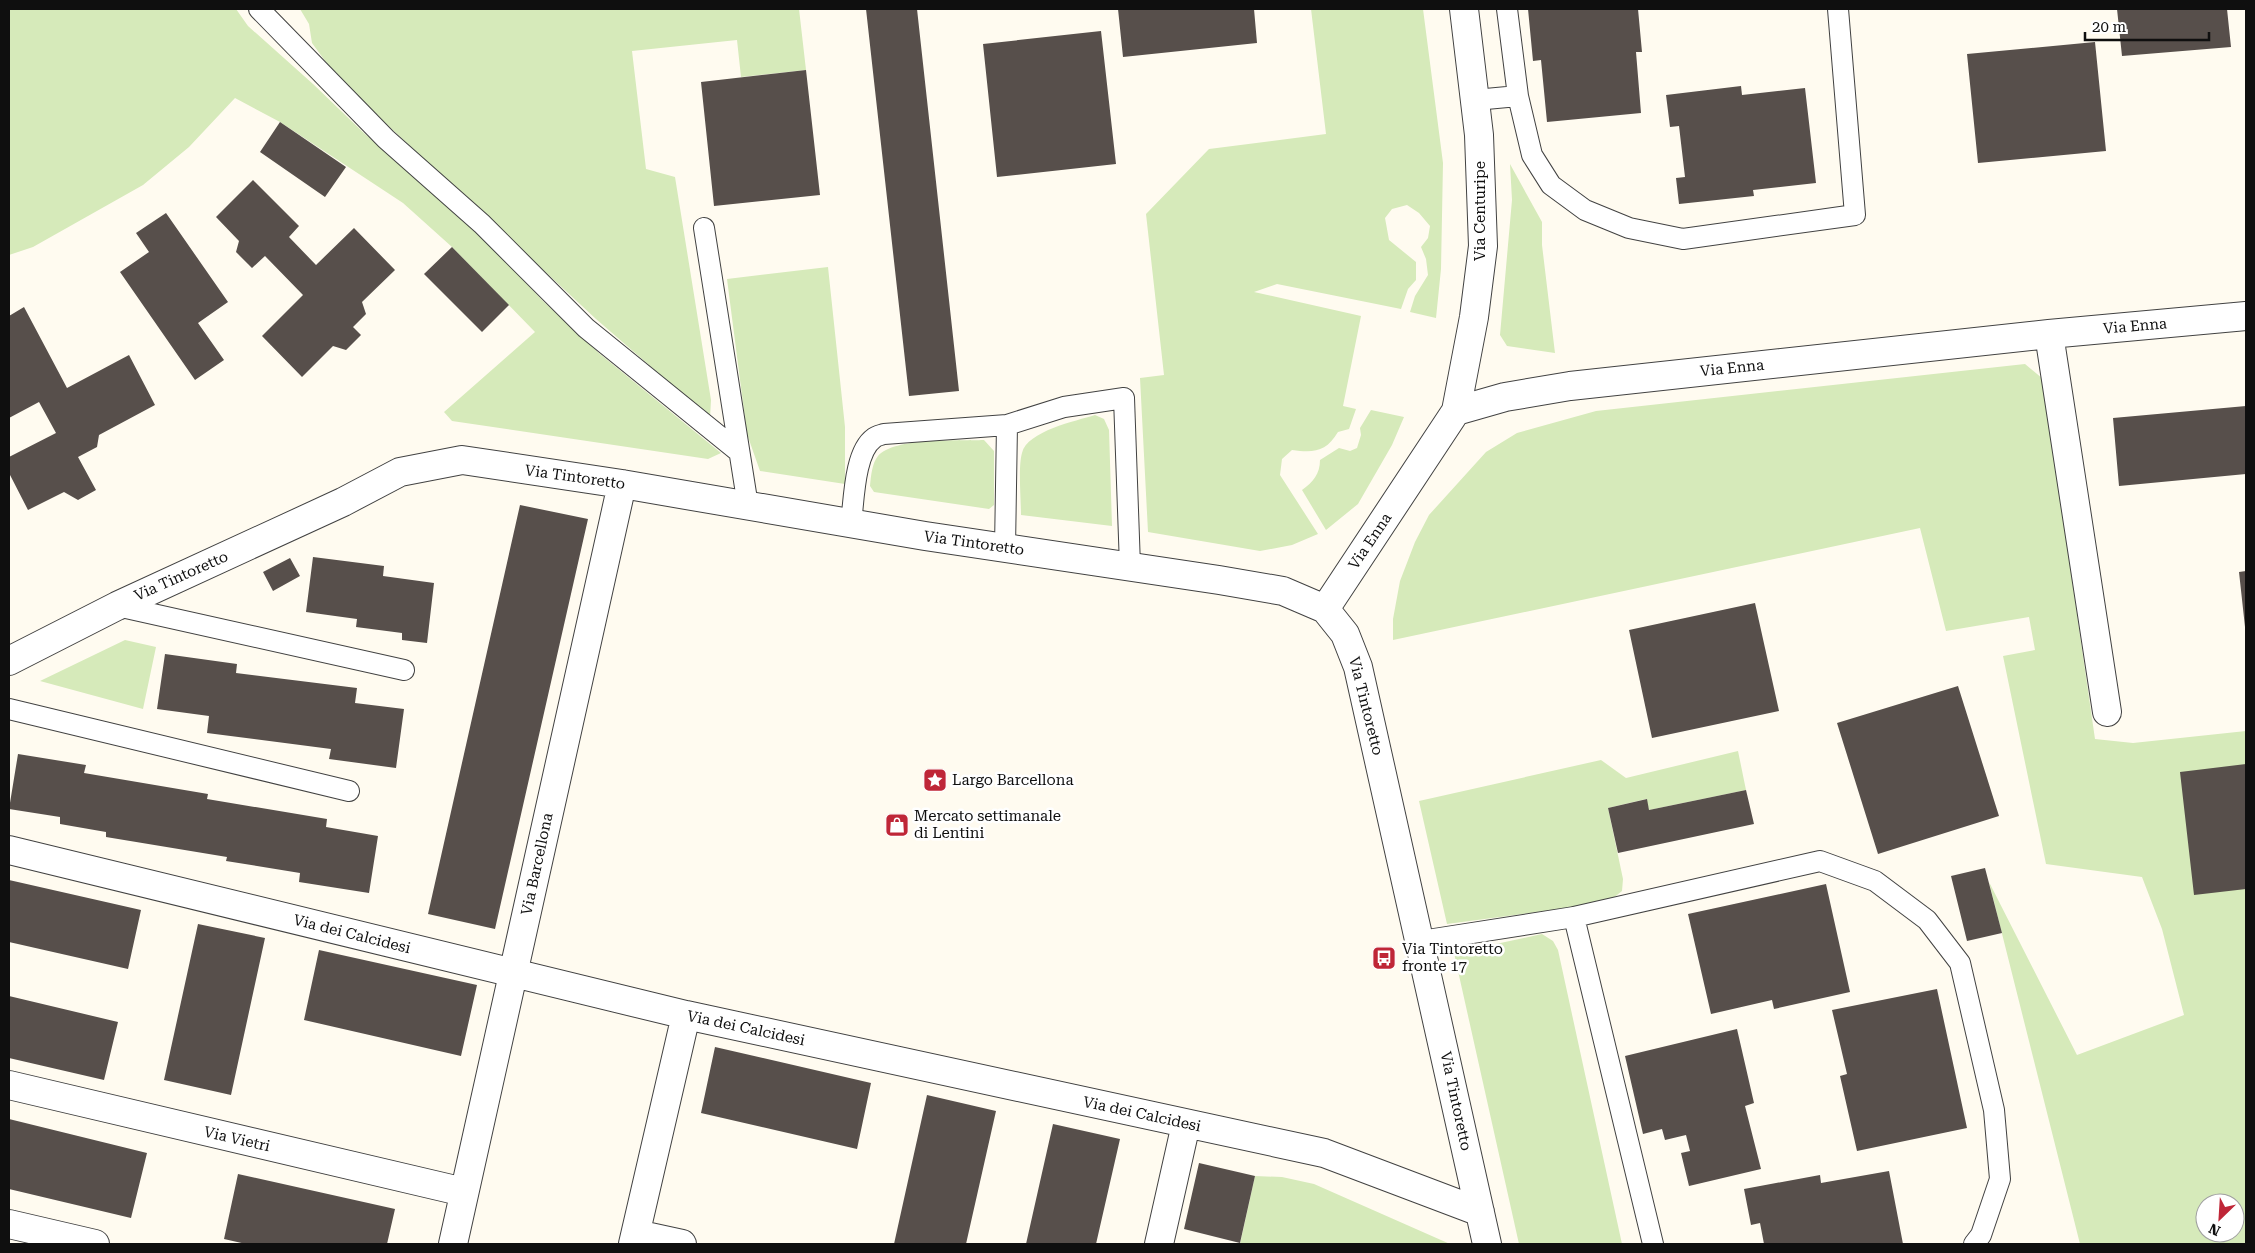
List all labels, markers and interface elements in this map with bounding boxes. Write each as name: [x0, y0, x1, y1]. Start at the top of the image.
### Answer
scale bar: [2085, 10, 2209, 42]
text: 20 m: [2092, 18, 2127, 36]
street label: Via Centuripe: [1471, 161, 1489, 261]
street label: Via Enna: [2102, 314, 2168, 338]
street label: Via Enna: [1699, 356, 1765, 380]
street label: Via Tintoretto: [524, 461, 626, 493]
street label: Via Enna: [1345, 509, 1395, 573]
street label: Via Tintoretto: [923, 527, 1025, 559]
street label: Via Tintoretto: [131, 547, 231, 605]
street label: Via Tintoretto: [1345, 655, 1387, 757]
place icon: Largo Barcellona: [922, 767, 948, 793]
place label: Largo Barcellona: [952, 771, 1074, 789]
place label: Mercato settimanale di Lentini: [914, 807, 1061, 842]
street label: Via Barcellona: [517, 811, 557, 917]
shop icon: Mercato settimanale di Lentini: [884, 812, 910, 838]
street label: Via dei Calcidesi: [292, 911, 413, 957]
place label: Via Tintoretto fronte 17: [1402, 940, 1503, 975]
bus stop icon: Via Tintoretto fronte 17: [1371, 945, 1397, 971]
street label: Via dei Calcidesi: [685, 1007, 807, 1049]
street label: Via Tintoretto: [1437, 1050, 1475, 1152]
street label: Via dei Calcidesi: [1081, 1093, 1203, 1135]
street label: Via Vietri: [202, 1123, 272, 1155]
north arrow: [2195, 1193, 2245, 1243]
text: N: [2206, 1220, 2223, 1239]

